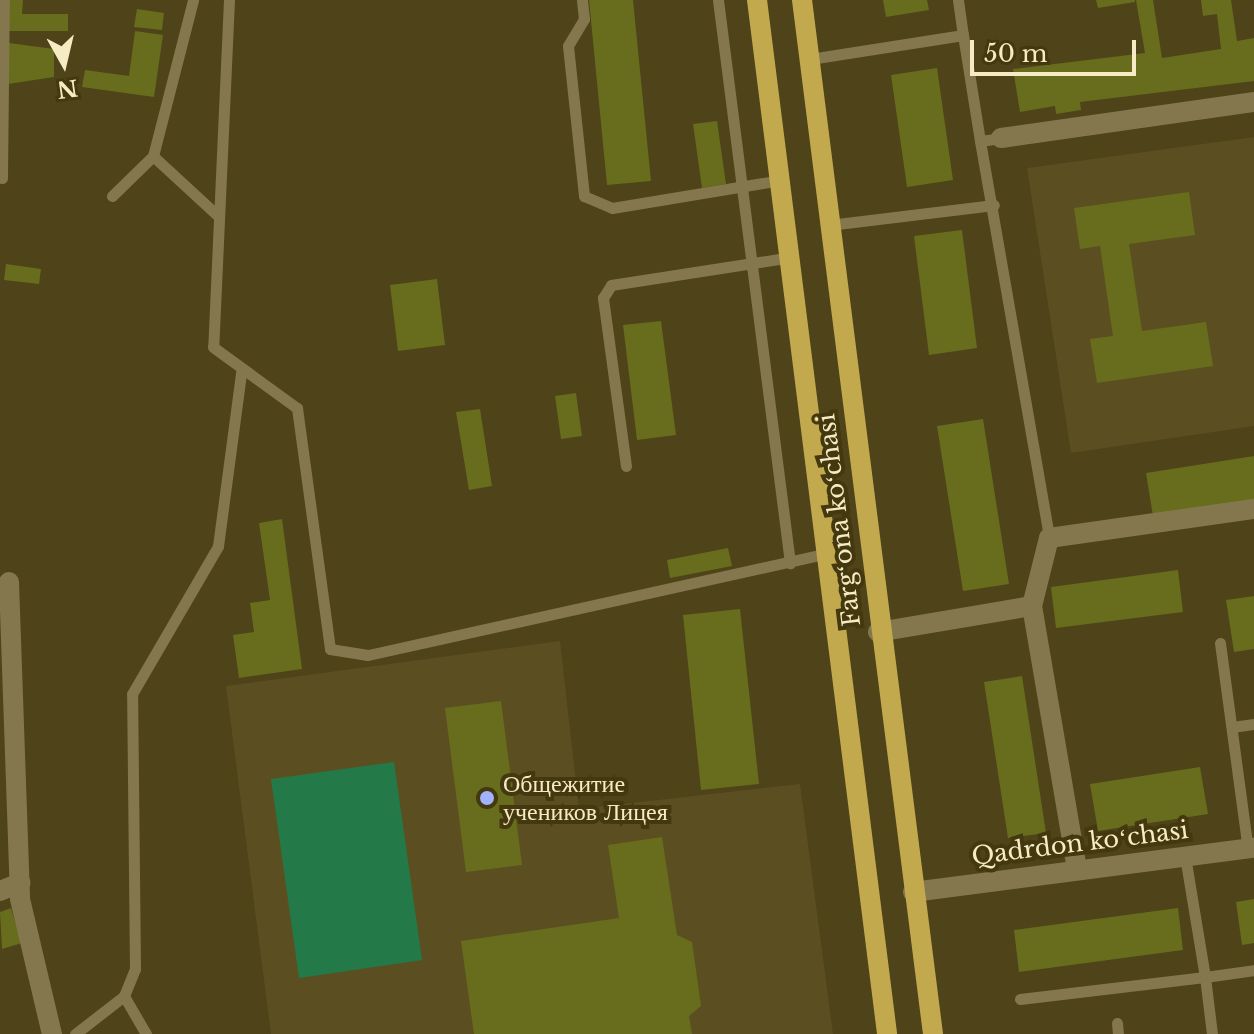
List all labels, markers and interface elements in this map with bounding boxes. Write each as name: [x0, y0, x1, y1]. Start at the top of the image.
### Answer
north arrow: [24, 24, 104, 104]
scale bar: [974, 24, 1140, 74]
text: 50 m: [984, 39, 1047, 68]
text: N: [55, 73, 80, 103]
street label: Fargʻona koʻchasi: [812, 412, 866, 628]
place label: Общежитие учеников Лицея: [503, 770, 668, 826]
marker: Общежитие учеников Лицея: [478, 789, 496, 807]
street label: Qadrdon koʻchasi: [970, 815, 1190, 871]

